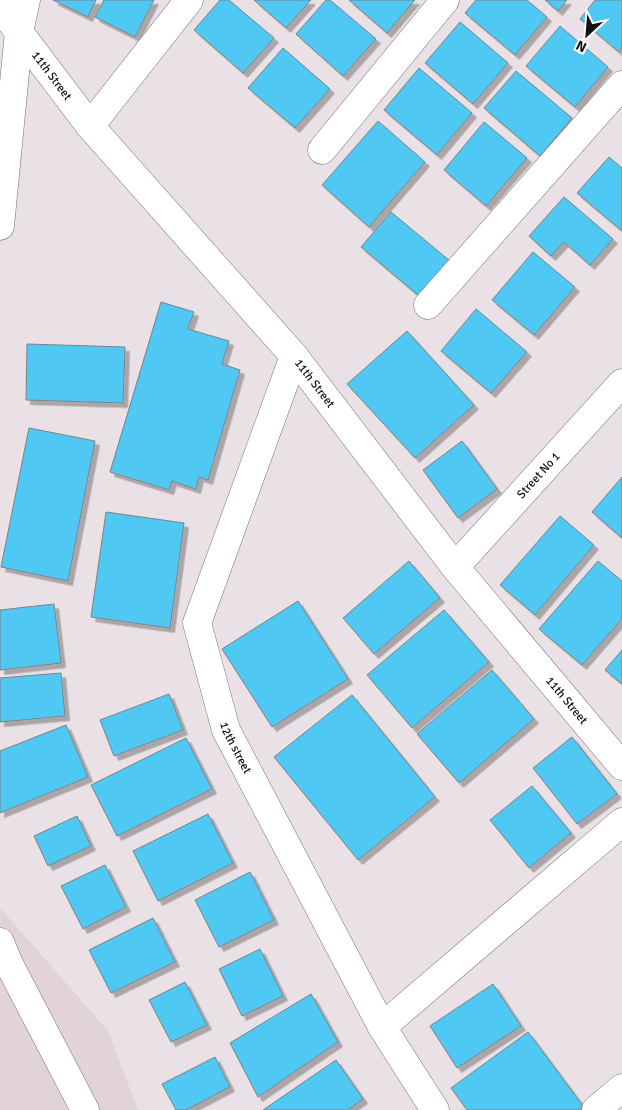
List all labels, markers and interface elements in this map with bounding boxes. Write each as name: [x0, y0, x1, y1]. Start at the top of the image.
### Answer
north arrow: [562, 10, 612, 60]
text: N: [573, 36, 590, 56]
street label: 11th Street: [28, 48, 75, 103]
street label: 11th Street: [291, 356, 338, 411]
street label: Street No 1: [514, 449, 564, 502]
street label: 11th Street: [542, 674, 591, 727]
street label: 12th street: [216, 720, 255, 776]

